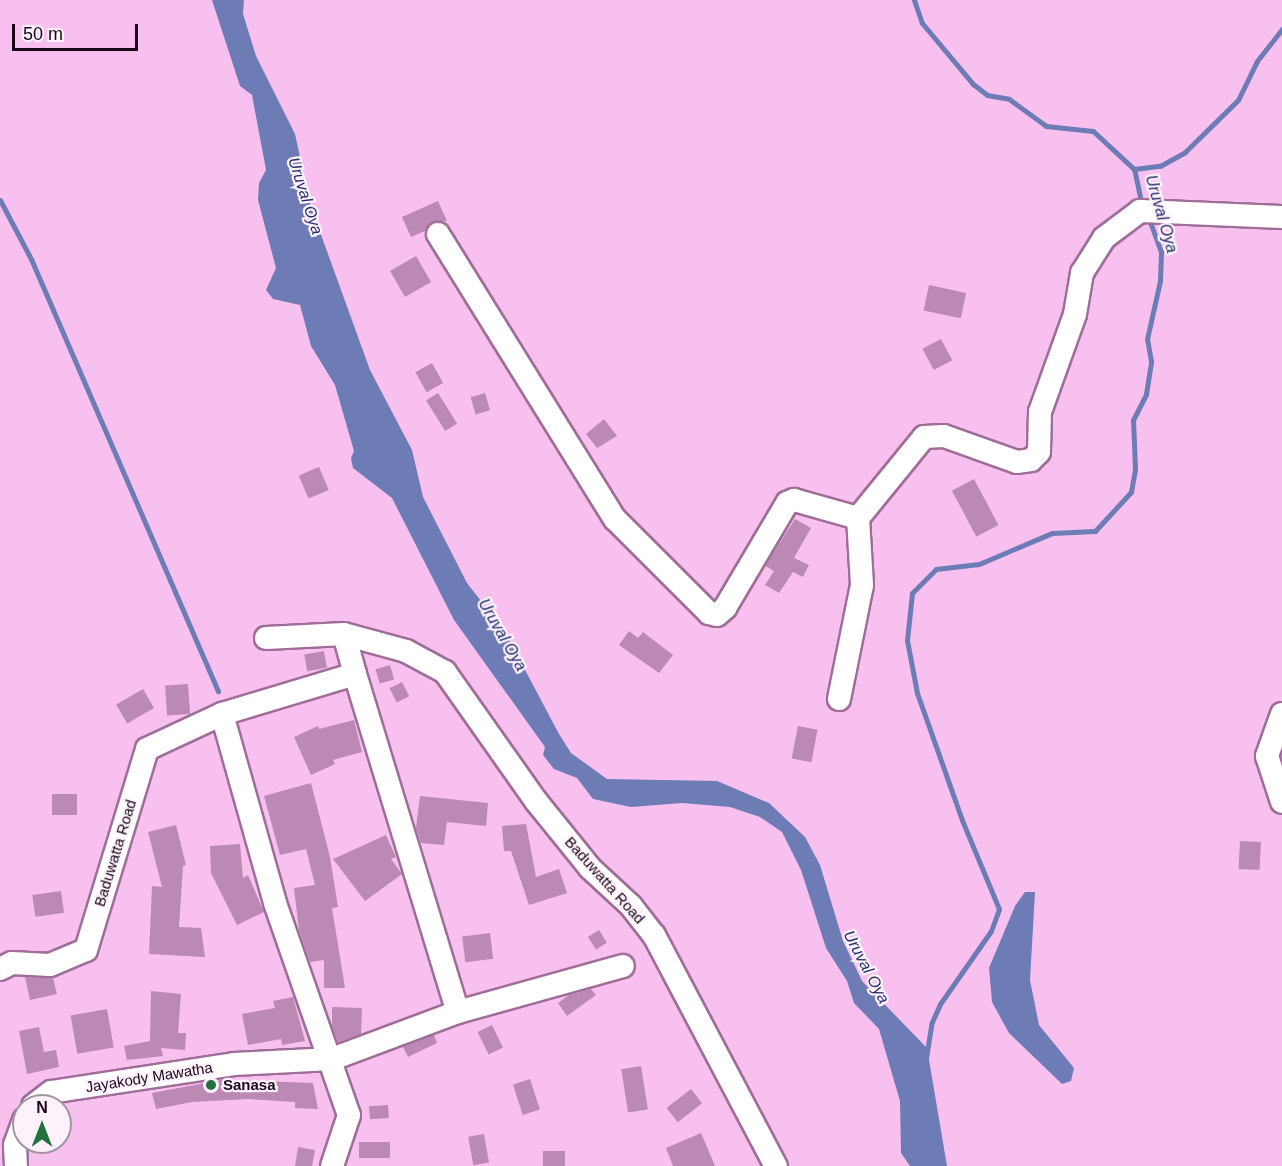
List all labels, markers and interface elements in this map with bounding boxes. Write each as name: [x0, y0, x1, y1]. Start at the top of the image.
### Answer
scale bar: [15, 12, 141, 50]
text: 50 m: [23, 24, 63, 44]
water label: Uruval Oya: [284, 155, 326, 237]
water label: Uruval Oya: [1141, 173, 1181, 255]
water label: Uruval Oya: [474, 596, 530, 674]
street label: Baduwatta Road: [90, 797, 140, 909]
street label: Baduwatta Road: [561, 833, 649, 927]
water label: Uruval Oya: [839, 927, 893, 1007]
street label: Jayakody Mawatha: [84, 1058, 214, 1096]
place label: Sanasa: [223, 1076, 276, 1094]
marker: Sanasa: [204, 1078, 218, 1092]
north arrow: [12, 1094, 72, 1154]
text: N: [36, 1099, 48, 1116]

